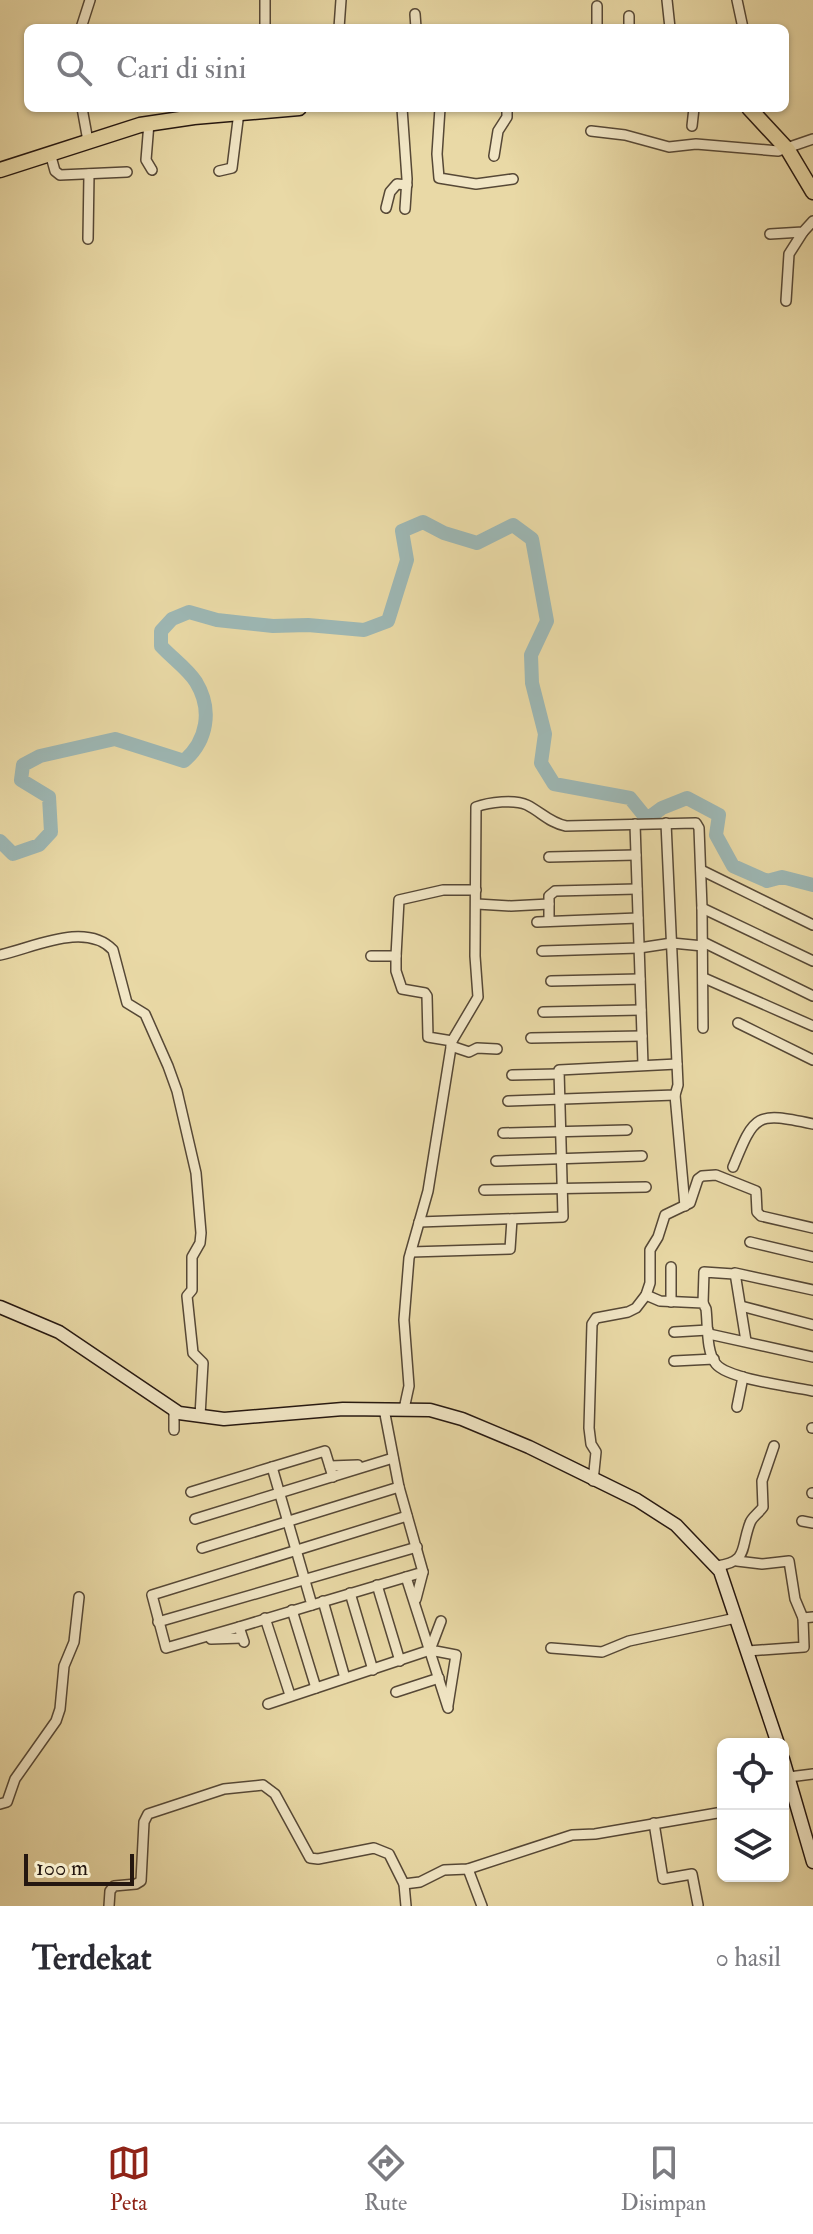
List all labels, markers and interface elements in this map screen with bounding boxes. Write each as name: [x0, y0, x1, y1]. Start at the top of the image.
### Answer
search box: [24, 24, 789, 112]
icon: search: [52, 46, 96, 90]
text: Cari di sini: [116, 50, 246, 87]
map controls: [717, 1738, 789, 1882]
button: locate: [717, 1738, 789, 1810]
button: layers: [717, 1810, 789, 1882]
scale bar: [24, 1850, 134, 1886]
text: 100 m: [36, 1854, 88, 1882]
text: Terdekat: [32, 1937, 152, 1980]
text: 0 hasil: [715, 1942, 781, 1974]
tab: Peta: [107, 2141, 151, 2217]
tab: Rute: [364, 2141, 408, 2217]
tab: Disimpan: [621, 2141, 706, 2217]

